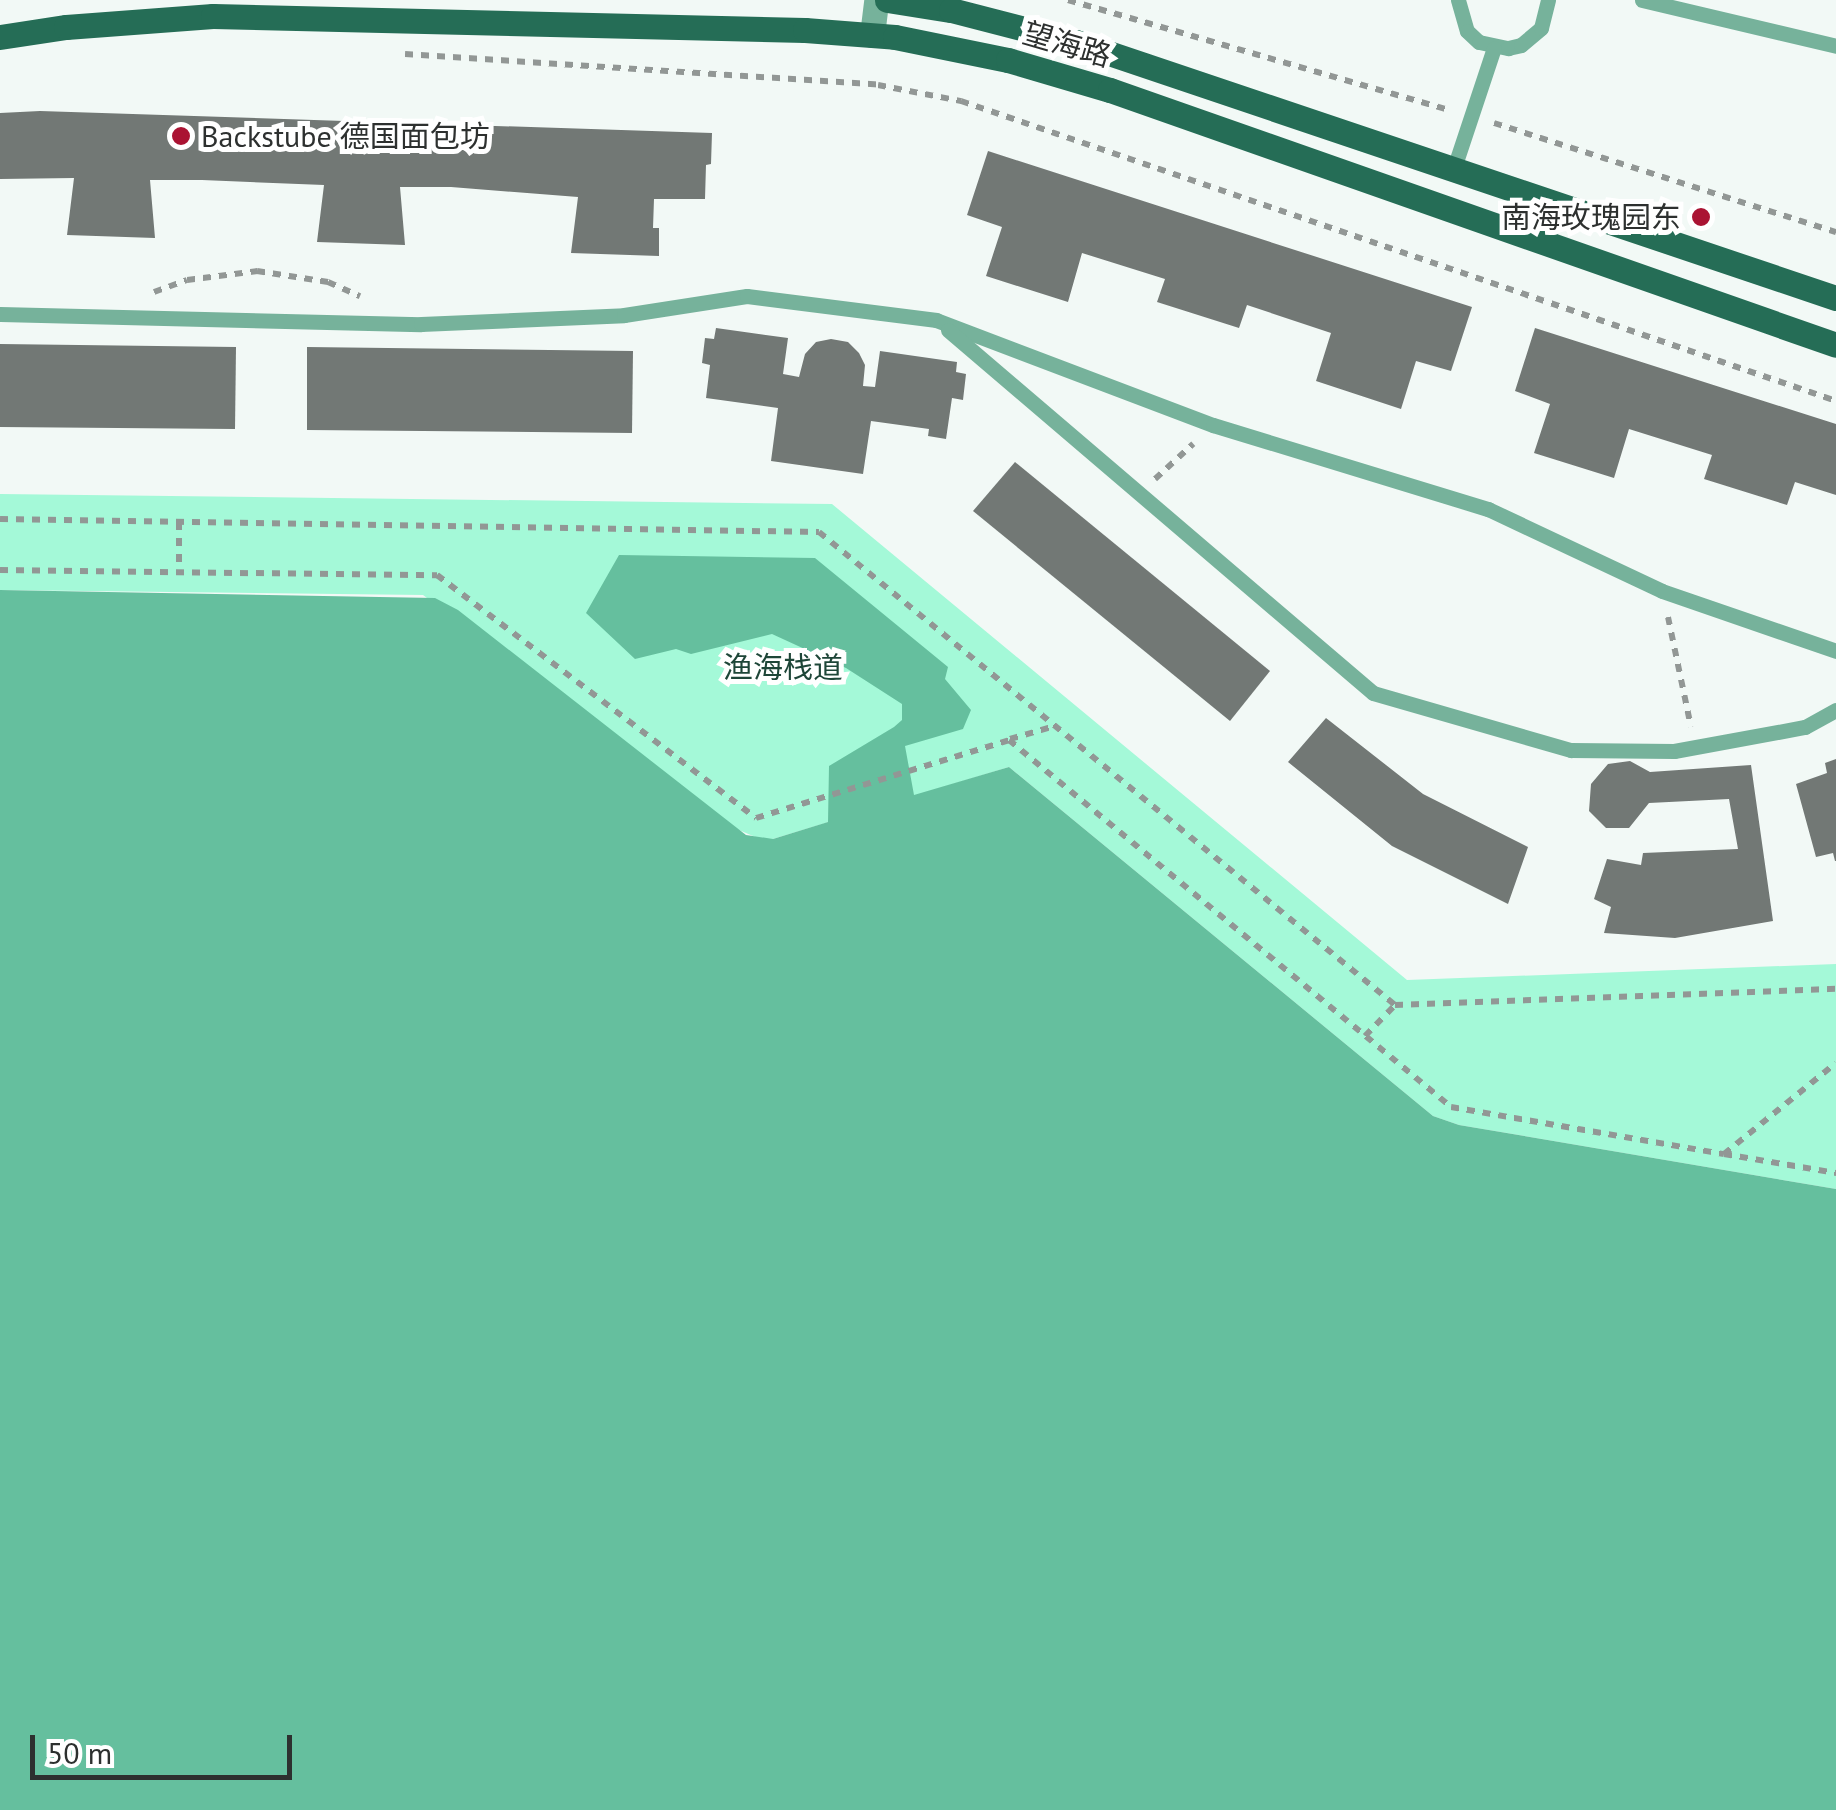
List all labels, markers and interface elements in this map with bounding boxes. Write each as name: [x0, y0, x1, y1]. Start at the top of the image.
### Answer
street label: 望海路: [1019, 14, 1115, 74]
place label: Backstube 德国面包坊: [201, 118, 490, 154]
marker: Backstube 德国面包坊: [170, 125, 192, 147]
place label: 南海玫瑰园东: [1501, 199, 1681, 235]
marker: 南海玫瑰园东: [1690, 206, 1712, 228]
park label: 渔海栈道: [723, 649, 843, 685]
scale bar: [35, 1715, 298, 1777]
text: 50 m: [47, 1733, 112, 1772]

